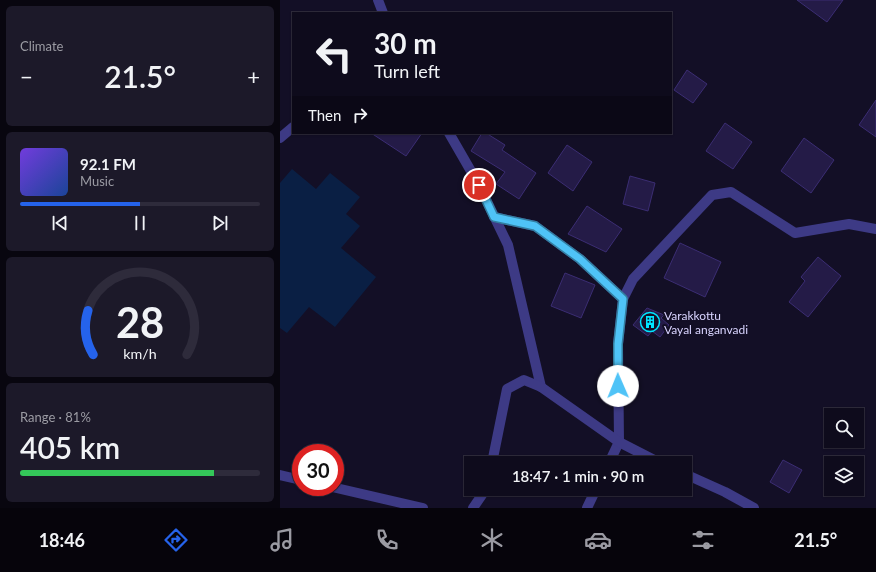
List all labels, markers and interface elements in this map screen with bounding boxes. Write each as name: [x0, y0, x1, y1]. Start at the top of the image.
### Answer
text: 30 m: [374, 26, 437, 60]
icon: left: [308, 28, 360, 80]
text: Climate: [20, 38, 63, 54]
text: 21.5°: [104, 58, 176, 94]
text: Turn left: [374, 60, 440, 82]
text: −: [20, 63, 33, 90]
text: +: [247, 63, 260, 90]
icon: right: [349, 104, 371, 126]
text: Then: [308, 106, 341, 124]
text: 92.1 FM: [80, 155, 136, 173]
pin: [462, 168, 496, 202]
text: Music: [80, 173, 114, 189]
icon: arrive: [468, 174, 490, 196]
icon: previous: [49, 212, 71, 234]
icon: pause: [129, 212, 151, 234]
icon: next: [209, 212, 231, 234]
text: 28: [116, 297, 164, 347]
place label: Varakkottu Vayal anganvadi: [664, 308, 748, 337]
building icon: Varakkottu Vayal anganvadi: [639, 311, 661, 333]
text: km/h: [123, 344, 157, 361]
position arrow: [597, 365, 639, 407]
map controls: [824, 408, 864, 496]
button: search: [824, 408, 864, 448]
text: Range · 81%: [20, 409, 91, 425]
text: 405 km: [20, 429, 120, 465]
speed limit sign: 30: [292, 444, 344, 496]
button: layers: [824, 456, 864, 496]
text: 18:47 · 1 min · 90 m: [512, 467, 644, 485]
icon: directions: [162, 526, 190, 554]
icon: music: [268, 526, 296, 554]
icon: phone: [373, 526, 401, 554]
icon: climate: [478, 526, 506, 554]
icon: car: [584, 526, 612, 554]
icon: filters: [689, 526, 717, 554]
text: 18:46: [39, 529, 85, 551]
text: 21.5°: [794, 529, 837, 551]

